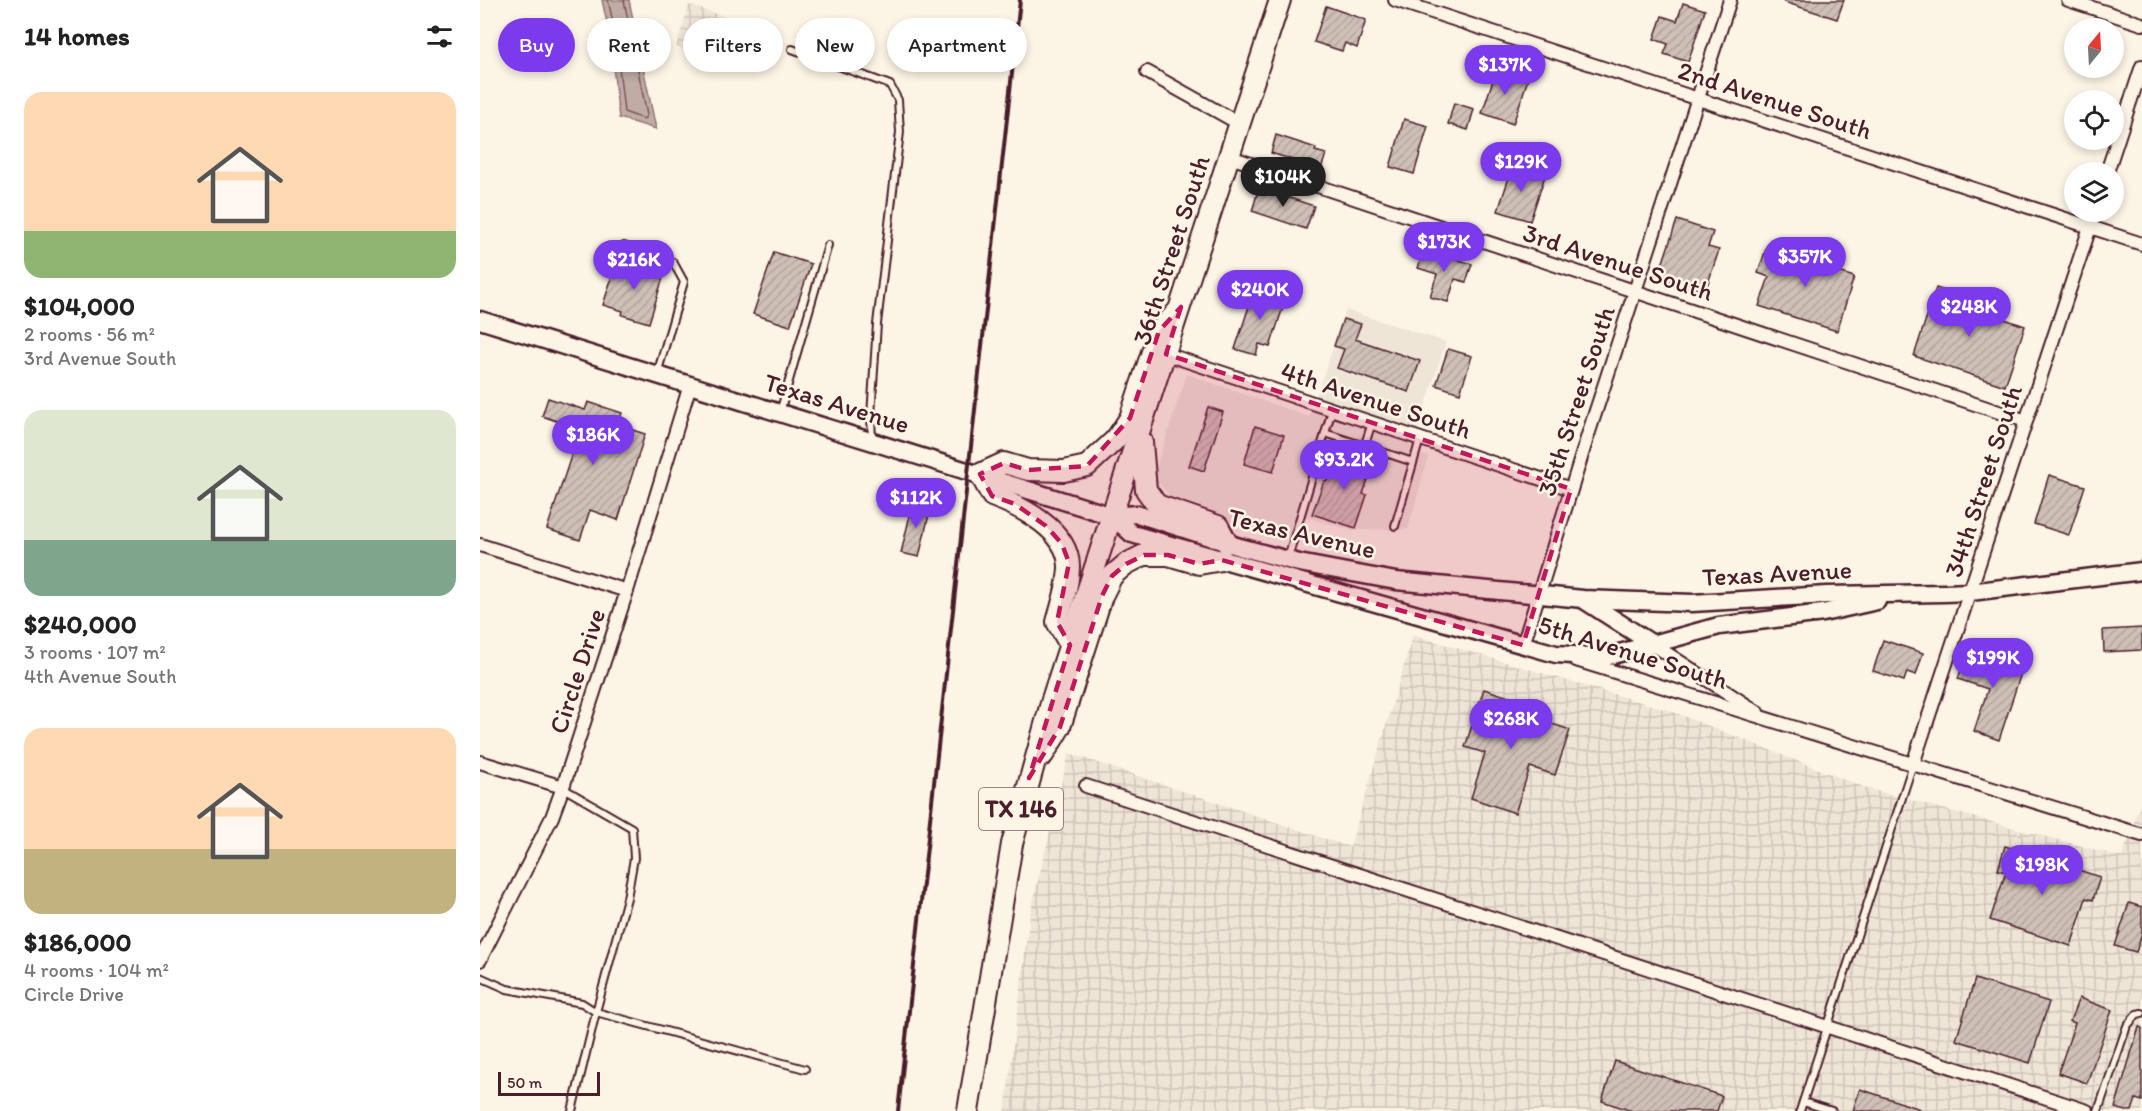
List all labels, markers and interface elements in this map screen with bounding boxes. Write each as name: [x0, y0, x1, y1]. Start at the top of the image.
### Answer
chip: Buy: [498, 18, 575, 72]
chip: Rent: [587, 18, 671, 72]
chip: Filters: [683, 18, 783, 72]
chip: New: [795, 18, 875, 72]
chip: Apartment: [887, 18, 1027, 72]
north arrow: [2064, 18, 2124, 78]
map controls: [2064, 18, 2124, 222]
text: 14 homes: [24, 20, 130, 52]
icon: filters: [423, 20, 456, 53]
pin: $137K: [1463, 45, 1547, 96]
text: $137K: [1478, 52, 1532, 76]
street label: 2nd Avenue South: [1674, 54, 1876, 146]
button: locate: [2064, 90, 2124, 150]
icon: home: [186, 131, 294, 239]
pin: $129K: [1479, 142, 1563, 193]
text: $129K: [1494, 149, 1548, 173]
street label: 36th Street South: [1125, 151, 1217, 349]
pin: $104K: [1241, 157, 1325, 208]
button: layers: [2064, 162, 2124, 222]
text: $104K: [1255, 164, 1311, 188]
street label: 3rd Avenue South: [1519, 216, 1717, 308]
pin: $173K: [1402, 222, 1486, 273]
text: $173K: [1417, 229, 1471, 253]
pin: $357K: [1763, 237, 1847, 288]
pin: $216K: [592, 240, 676, 291]
text: $357K: [1778, 244, 1832, 268]
text: $216K: [607, 247, 661, 271]
pin: $240K: [1218, 270, 1302, 321]
text: $240K: [1231, 277, 1289, 301]
pin: $248K: [1927, 287, 2011, 338]
text: $104,000: [24, 290, 135, 322]
text: $248K: [1941, 294, 1997, 318]
street label: 35th Street South: [1530, 302, 1622, 500]
text: 2 rooms · 56 m²: [24, 322, 155, 346]
text: 3rd Avenue South: [24, 346, 176, 370]
street label: 4th Avenue South: [1277, 354, 1475, 446]
street label: Texas Avenue: [761, 366, 913, 440]
street label: 34th Street South: [1937, 381, 2029, 581]
pin: $186K: [551, 415, 635, 466]
text: $186K: [566, 422, 620, 446]
pin: $93.2K: [1295, 440, 1393, 491]
text: $93.2K: [1314, 447, 1374, 471]
icon: home: [186, 449, 294, 557]
pin: $112K: [874, 478, 958, 529]
text: $112K: [890, 485, 942, 509]
street label: Texas Avenue: [1225, 501, 1379, 565]
street label: Texas Avenue: [1701, 553, 1853, 593]
street label: Circle Drive: [542, 604, 612, 738]
text: $240,000: [24, 608, 137, 640]
street label: 5th Avenue South: [1535, 608, 1731, 696]
pin: $199K: [1951, 638, 2035, 689]
text: 3 rooms · 107 m²: [24, 640, 166, 664]
text: $199K: [1966, 645, 2020, 669]
text: 4th Avenue South: [24, 664, 176, 688]
pin: $268K: [1469, 699, 1553, 750]
text: $268K: [1484, 706, 1538, 730]
icon: home: [186, 767, 294, 875]
road number: TX 146: [979, 788, 1063, 830]
pin: $198K: [2000, 845, 2084, 896]
text: $198K: [2015, 852, 2069, 876]
text: $186,000: [24, 926, 131, 958]
text: 4 rooms · 104 m²: [24, 958, 169, 982]
text: Circle Drive: [24, 982, 124, 1006]
scale bar: [498, 1069, 600, 1096]
text: 50 m: [507, 1073, 542, 1092]

